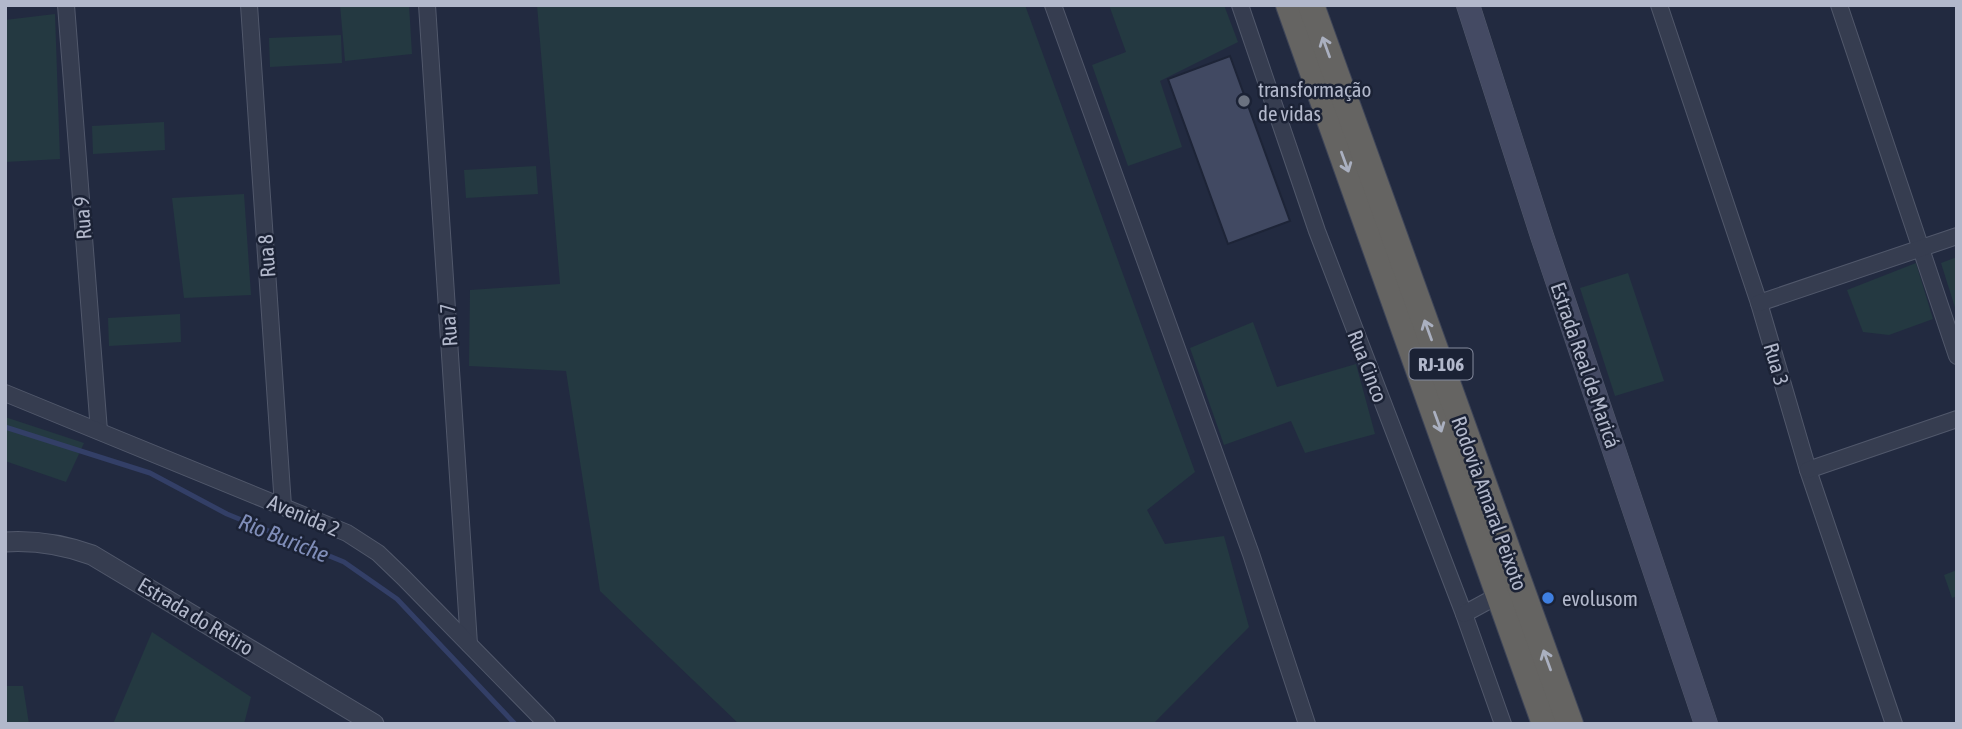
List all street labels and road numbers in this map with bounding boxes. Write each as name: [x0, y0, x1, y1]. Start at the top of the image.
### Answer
street label: Rua 9: [69, 196, 95, 240]
street label: Rua 8: [253, 234, 279, 278]
street label: Estrada Real de Maricá: [1546, 279, 1626, 451]
street label: Rua 7: [435, 303, 461, 347]
street label: Rua Cinco: [1343, 327, 1393, 405]
street label: Rua 3: [1760, 340, 1794, 388]
road number: RJ-106: [1410, 348, 1472, 380]
street label: Rodovia Amaral Peixoto: [1447, 413, 1533, 593]
street label: Avenida 2: [264, 489, 344, 541]
street label: Estrada do Retiro: [134, 572, 258, 660]

